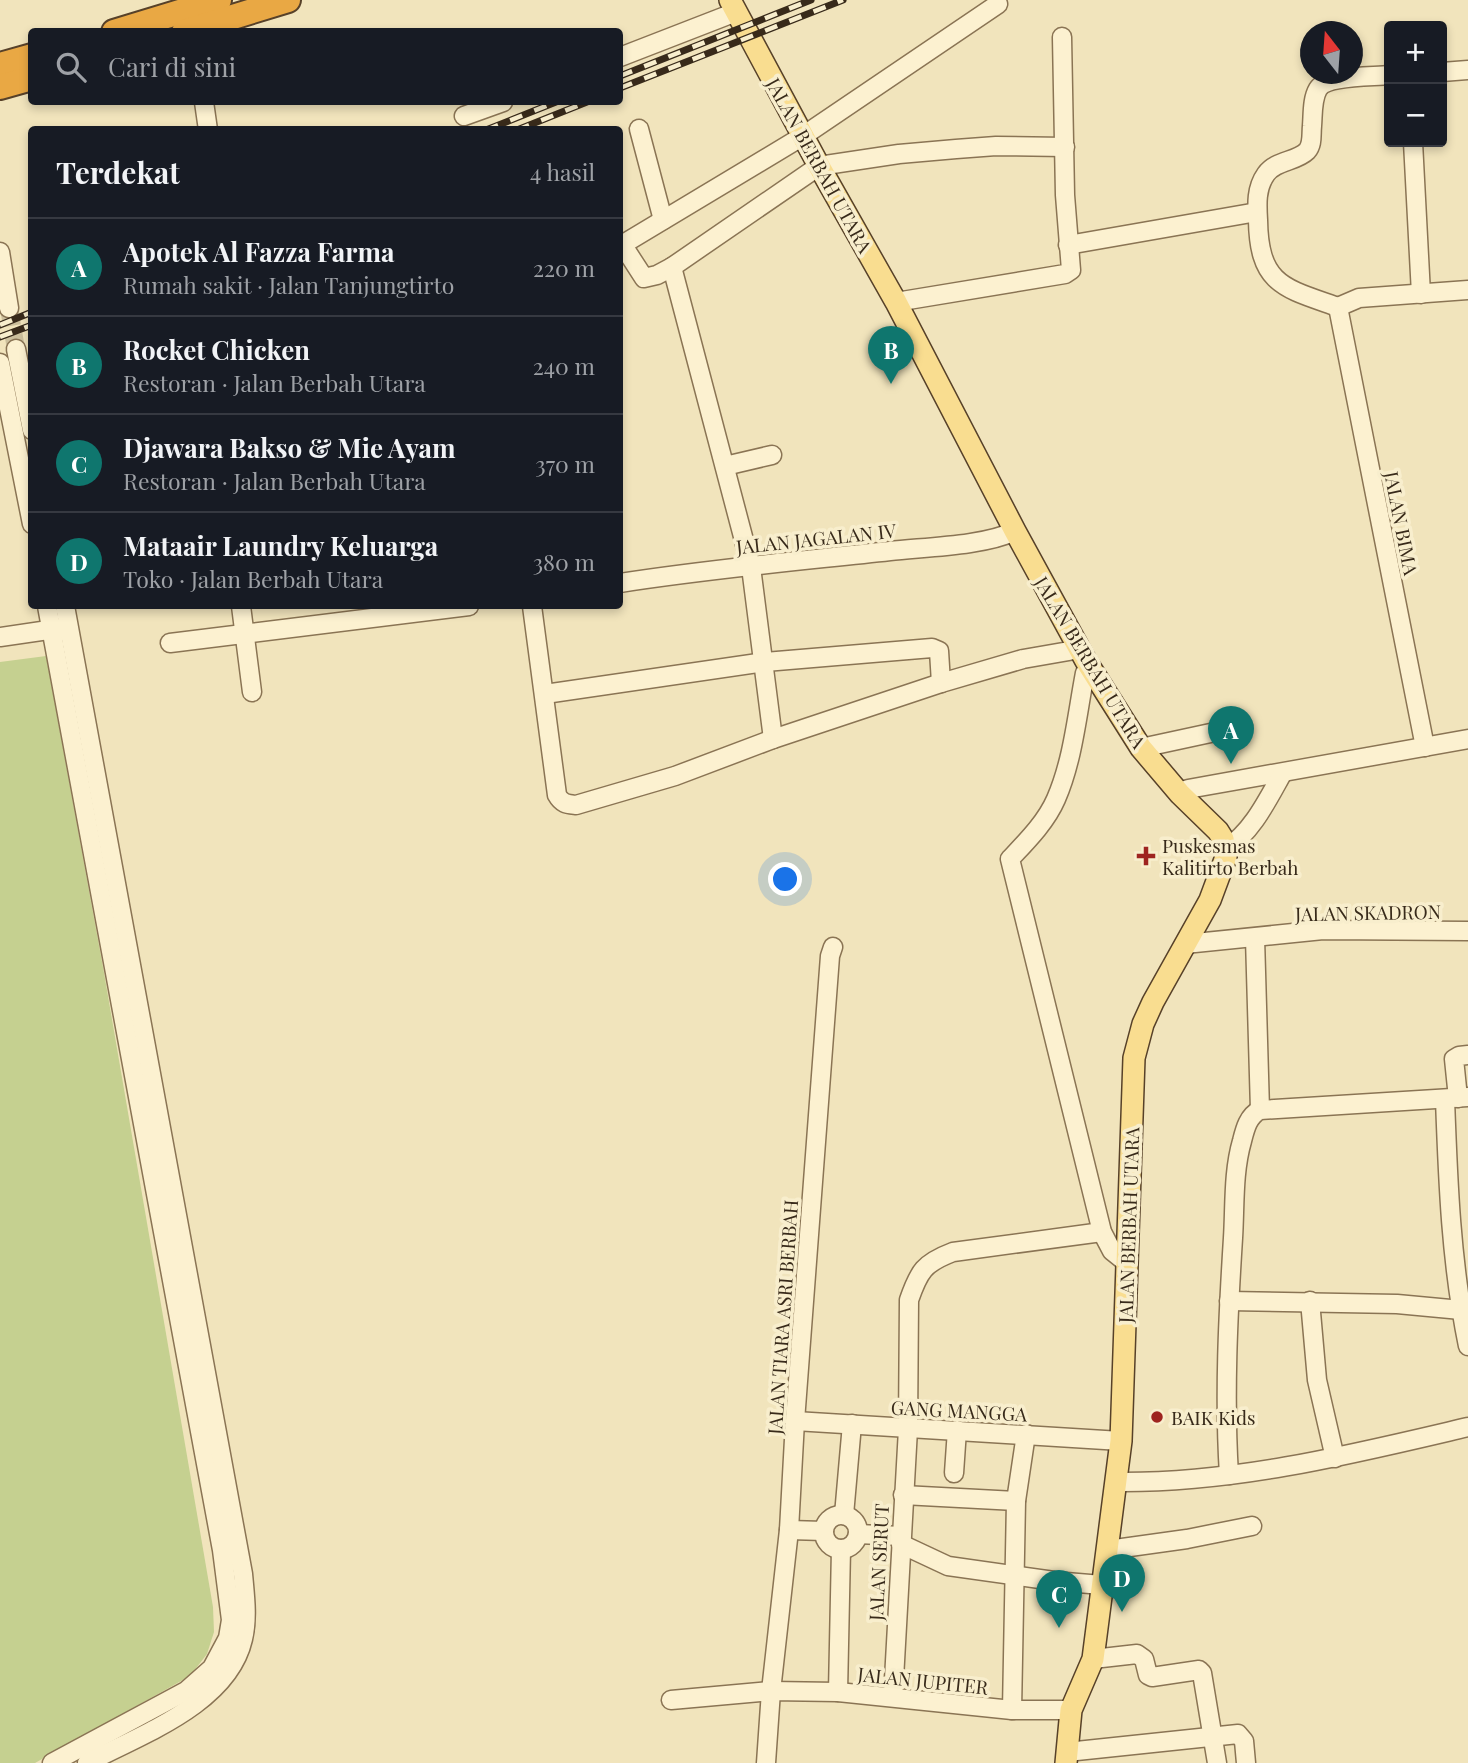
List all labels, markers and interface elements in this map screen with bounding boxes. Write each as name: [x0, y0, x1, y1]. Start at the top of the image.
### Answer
north arrow: [1300, 21, 1363, 84]
map controls: [1384, 21, 1447, 147]
button: +: [1384, 21, 1447, 84]
search box: [28, 28, 623, 105]
icon: search: [52, 48, 90, 86]
text: Cari di sini: [108, 49, 236, 84]
street label: JALAN BERBAH UTARA: [761, 72, 879, 258]
button: −: [1384, 84, 1447, 147]
text: Terdekat: [56, 152, 180, 192]
text: 4 hasil: [530, 156, 595, 187]
text: Apotek Al Fazza Farma: [123, 234, 394, 269]
text: A: [71, 252, 87, 283]
text: 220 m: [533, 252, 595, 283]
text: Rumah sakit · Jalan Tanjungtirto: [123, 269, 454, 300]
pin: B: [868, 326, 914, 384]
text: Rocket Chicken: [123, 332, 310, 367]
text: B: [71, 350, 87, 381]
text: 240 m: [533, 350, 595, 381]
text: Restoran · Jalan Berbah Utara: [123, 367, 426, 398]
text: Djawara Bakso & Mie Ayam: [123, 430, 456, 465]
text: C: [71, 448, 87, 479]
text: 370 m: [535, 448, 595, 479]
text: Restoran · Jalan Berbah Utara: [123, 465, 426, 496]
street label: JALAN BIMA: [1379, 468, 1425, 578]
street label: JALAN JAGALAN IV: [734, 517, 898, 559]
text: Mataair Laundry Keluarga: [123, 528, 438, 563]
text: D: [70, 546, 88, 577]
text: 380 m: [533, 546, 595, 577]
text: Toko · Jalan Berbah Utara: [123, 563, 383, 594]
street label: JALAN BERBAH UTARA: [1029, 570, 1153, 754]
pin: A: [1208, 706, 1254, 764]
place label: Puskesmas Kalitirto Berbah: [1162, 832, 1298, 880]
marker: Puskesmas Kalitirto Berbah: [1136, 846, 1156, 866]
your location: [768, 862, 802, 896]
street label: JALAN SKADRON: [1294, 898, 1441, 926]
street label: JALAN BERBAH UTARA: [1112, 1125, 1144, 1325]
street label: JALAN TIARA ASRI BERBAH: [761, 1199, 803, 1436]
street label: GANG MANGGA: [890, 1393, 1029, 1427]
place label: BAIK Kids: [1171, 1404, 1255, 1430]
marker: BAIK Kids: [1149, 1409, 1165, 1425]
street label: JALAN SERUT: [862, 1503, 894, 1622]
pin: D: [1099, 1554, 1145, 1612]
pin: C: [1036, 1570, 1082, 1628]
street label: JALAN JUPITER: [856, 1660, 990, 1700]

